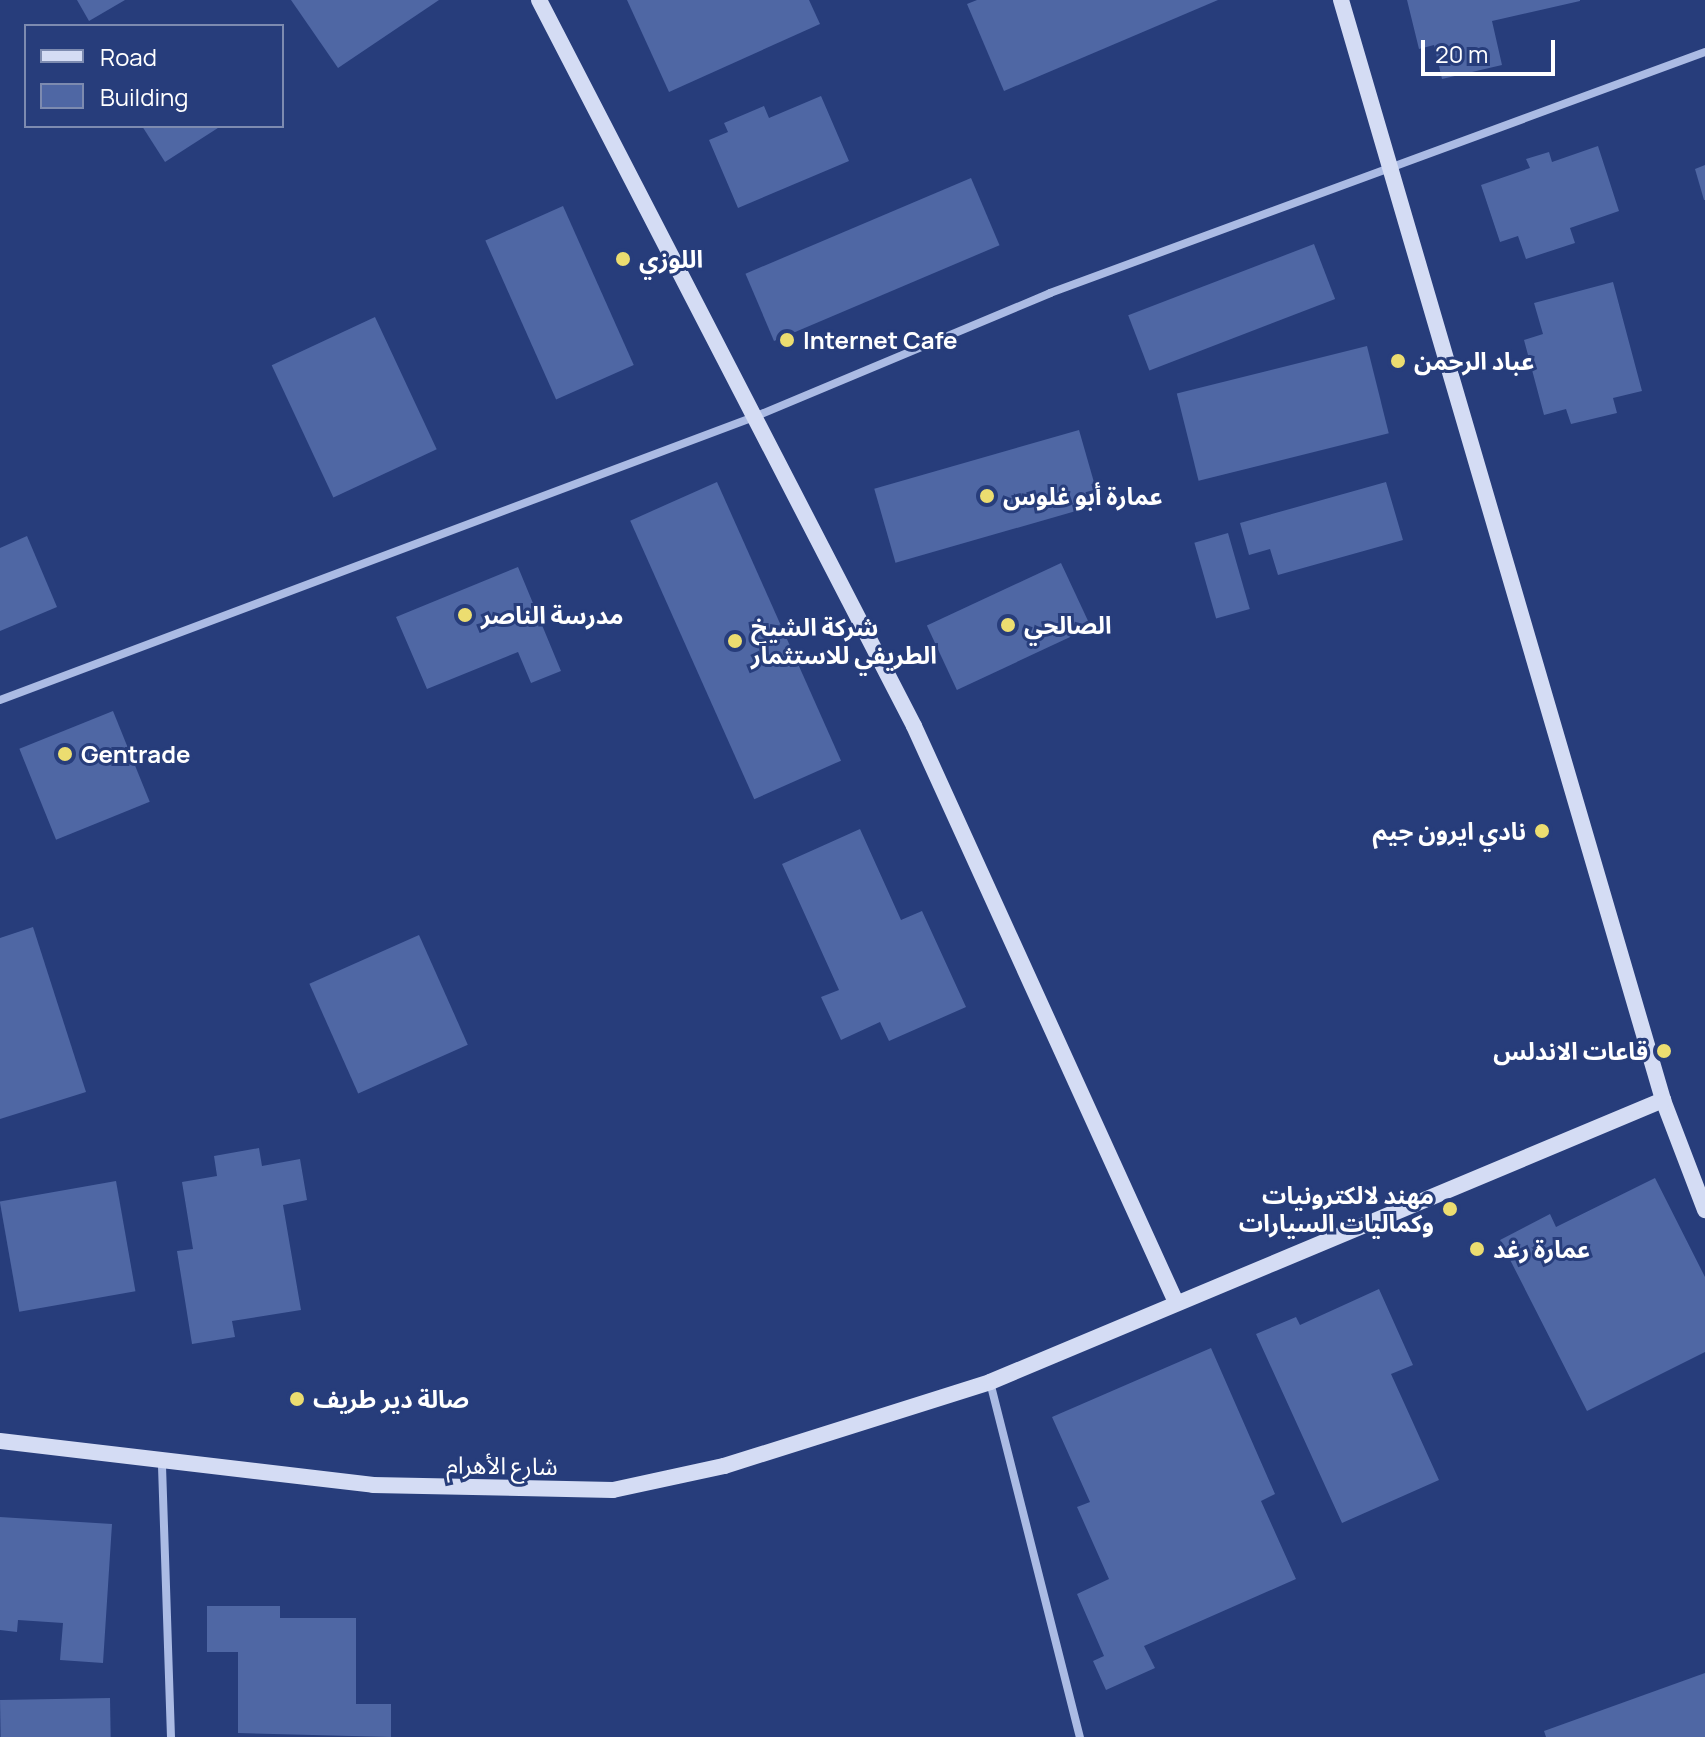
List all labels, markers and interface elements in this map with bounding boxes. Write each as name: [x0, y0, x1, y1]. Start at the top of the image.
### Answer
legend: [24, 24, 284, 128]
scale bar: [1425, 24, 1559, 74]
text: 20 m: [1435, 37, 1488, 70]
text: Road: [100, 40, 157, 73]
text: Building: [100, 80, 188, 113]
place label: اللوزي: [639, 245, 703, 273]
marker: اللوزي: [614, 250, 632, 268]
place label: Internet Cafe: [803, 326, 958, 354]
marker: Internet Cafe: [778, 331, 796, 349]
place label: عباد الرحمن: [1414, 347, 1534, 375]
marker: عباد الرحمن: [1389, 352, 1407, 370]
place label: عمارة أبو غلوس: [1003, 482, 1163, 510]
marker: عمارة أبو غلوس: [978, 487, 996, 505]
place label: مدرسة الناصر: [481, 601, 623, 629]
marker: مدرسة الناصر: [456, 606, 474, 624]
place label: الصالحي: [1024, 611, 1111, 639]
place label: شركة الشيخ الطريفي للاستثمار: [751, 613, 937, 669]
marker: الصالحي: [999, 616, 1017, 634]
marker: شركة الشيخ الطريفي للاستثمار: [726, 632, 744, 650]
place label: Gentrade: [81, 740, 190, 768]
marker: Gentrade: [56, 745, 74, 763]
place label: نادي ايرون جيم: [1373, 817, 1526, 845]
marker: نادي ايرون جيم: [1533, 822, 1551, 840]
place label: قاعات الاندلس: [1493, 1037, 1648, 1065]
marker: قاعات الاندلس: [1655, 1042, 1673, 1060]
place label: مهند لالكترونيات وكماليات السيارات: [1239, 1181, 1434, 1237]
marker: مهند لالكترونيات وكماليات السيارات: [1441, 1200, 1459, 1218]
place label: عمارة رغد: [1493, 1235, 1590, 1263]
marker: عمارة رغد: [1468, 1240, 1486, 1258]
place label: صالة دير طريف: [313, 1385, 469, 1413]
marker: صالة دير طريف: [288, 1390, 306, 1408]
street label: شارع الأهرام: [446, 1450, 558, 1480]

